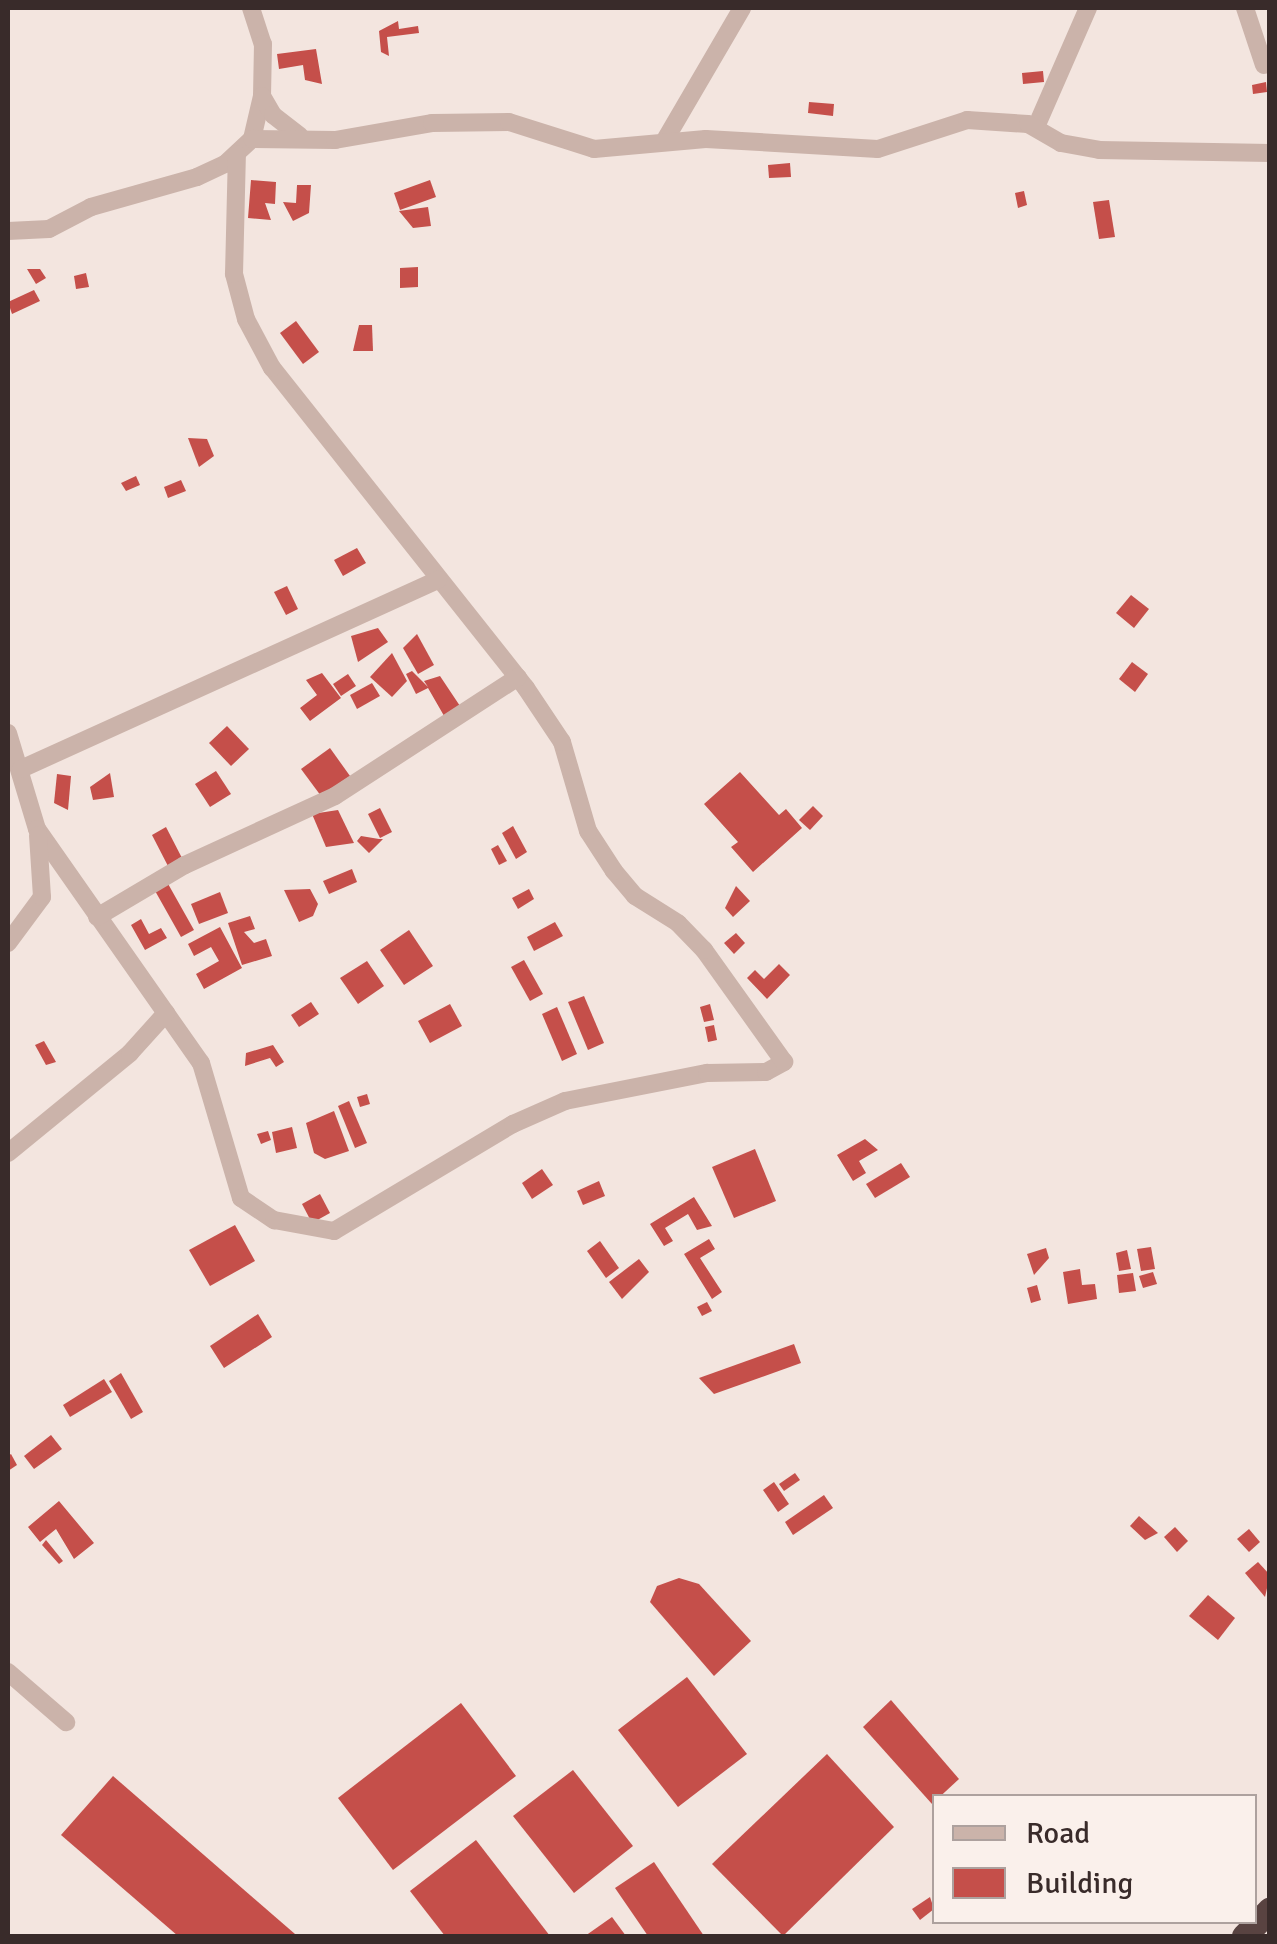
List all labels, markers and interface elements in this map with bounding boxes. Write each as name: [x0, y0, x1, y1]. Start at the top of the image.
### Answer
legend: [932, 1794, 1257, 1924]
text: Road: [1026, 1815, 1090, 1852]
text: Building: [1026, 1865, 1133, 1902]

